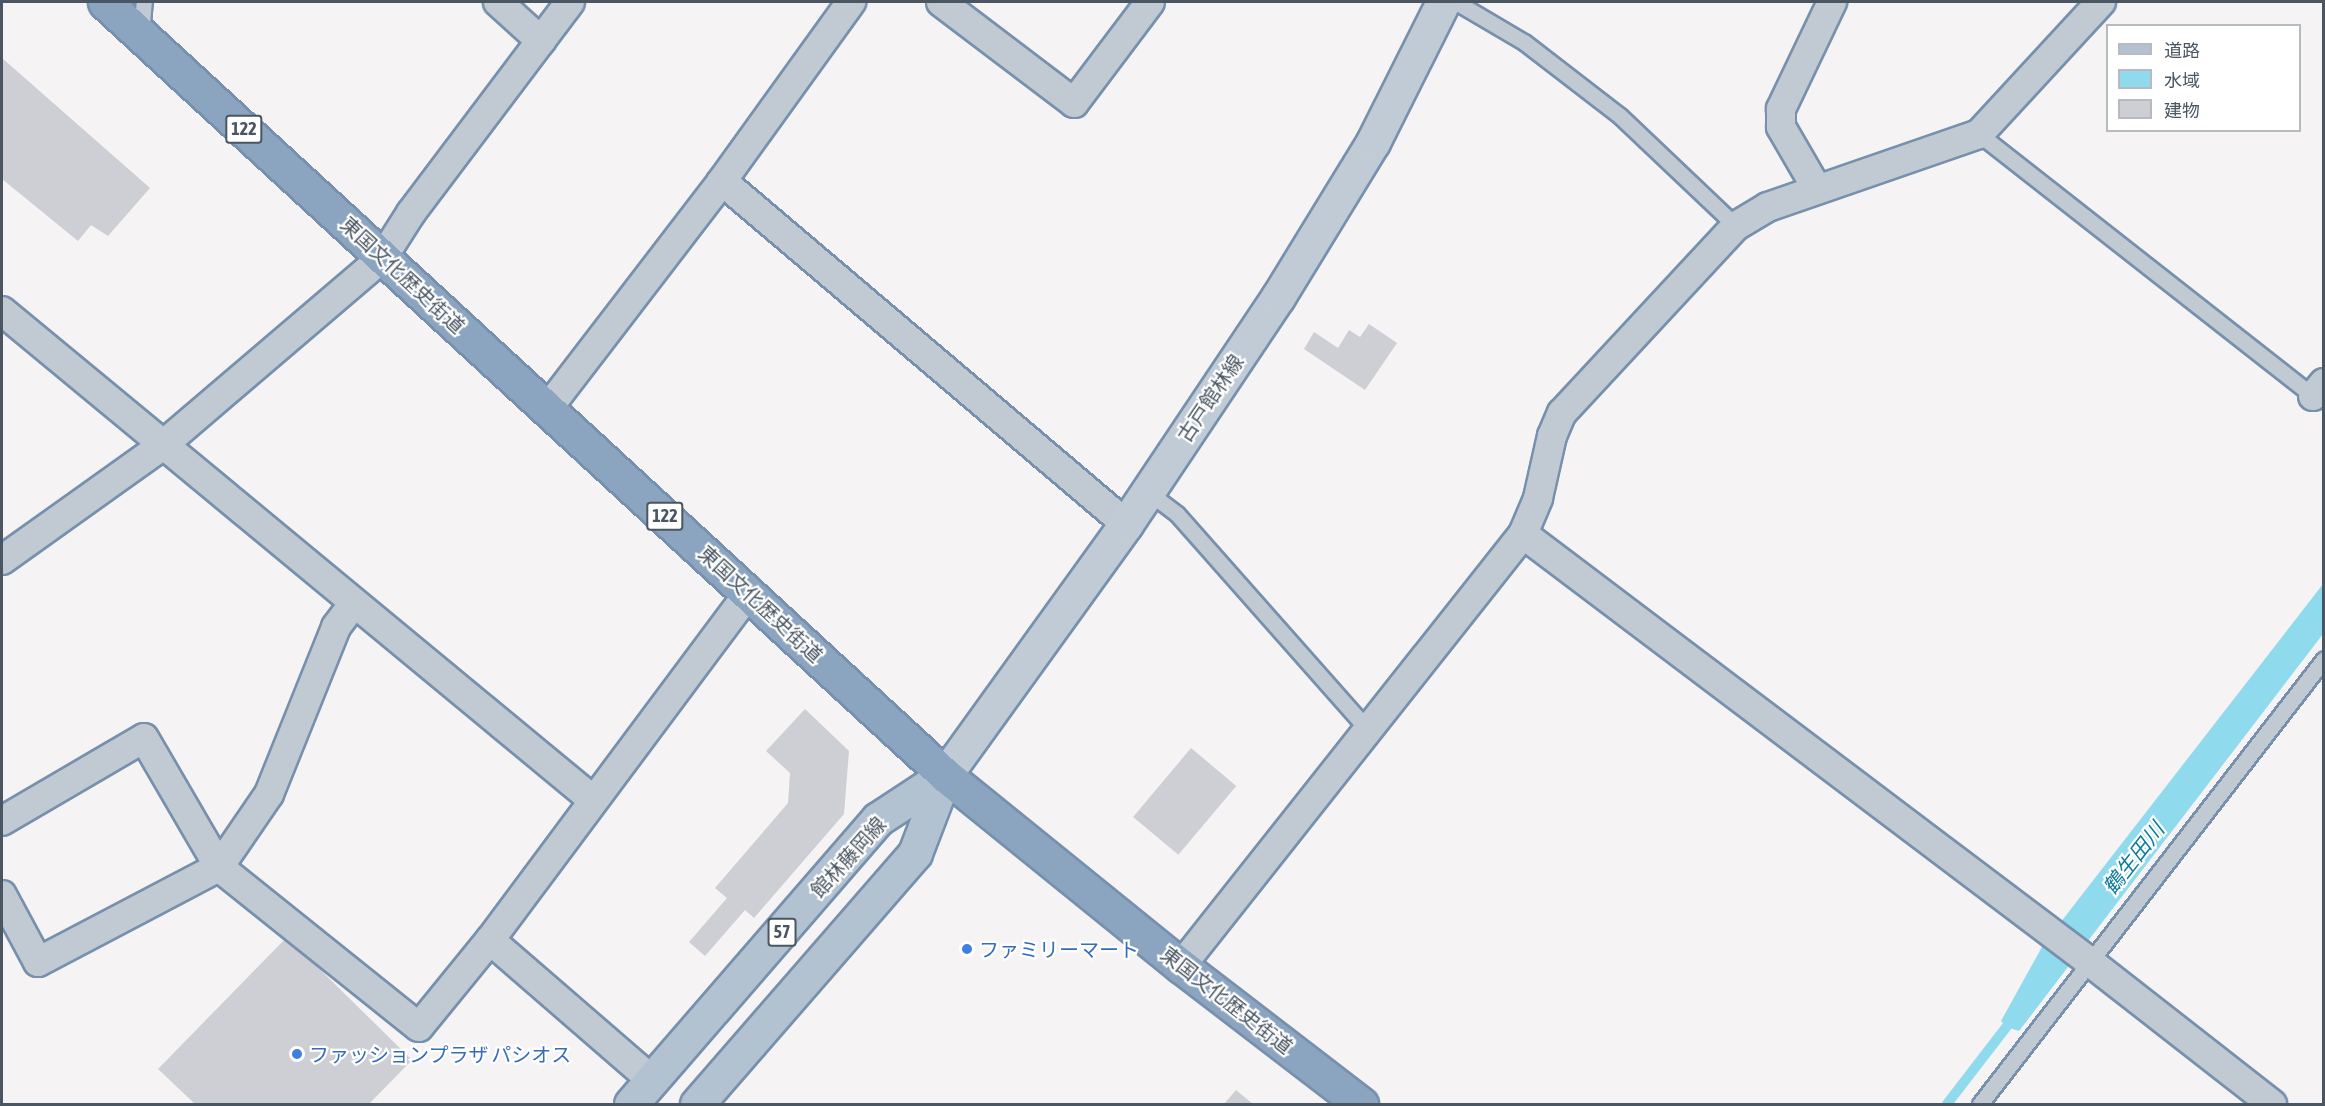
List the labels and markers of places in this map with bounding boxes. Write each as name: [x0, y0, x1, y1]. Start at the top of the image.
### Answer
place label: ファミリーマート: [979, 937, 1139, 961]
marker: ファミリーマート: [960, 942, 974, 956]
place label: ファッションプラザ パシオス: [309, 1042, 572, 1066]
marker: ファッションプラザ パシオス: [290, 1047, 304, 1061]

